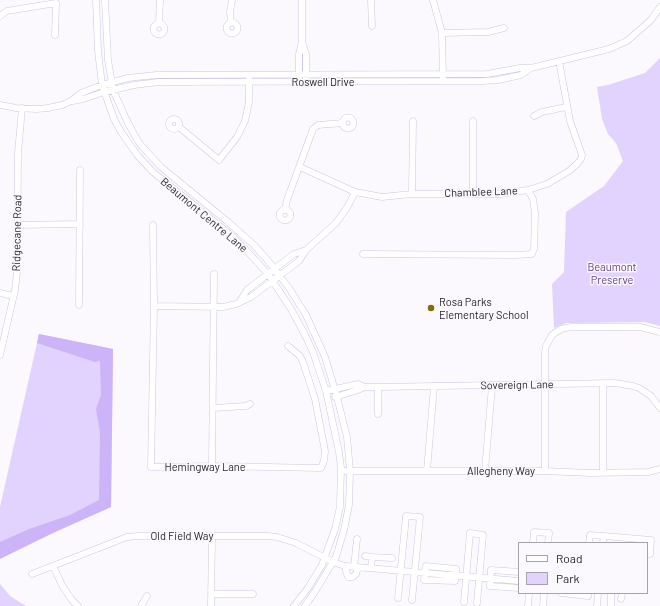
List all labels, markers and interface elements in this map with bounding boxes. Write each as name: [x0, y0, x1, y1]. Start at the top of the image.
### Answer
street label: Roswell Drive: [291, 75, 355, 89]
street label: Beaumont Centre Lane: [158, 175, 250, 255]
street label: Chamblee Lane: [444, 184, 518, 200]
street label: Ridgecane Road: [10, 194, 24, 272]
park label: Beaumont Preserve: [587, 260, 637, 286]
place label: Rosa Parks Elementary School: [439, 295, 529, 321]
marker: Rosa Parks Elementary School: [426, 303, 436, 313]
street label: Sovereign Lane: [480, 378, 554, 392]
street label: Hemingway Lane: [165, 460, 245, 474]
street label: Allegheny Way: [467, 464, 535, 478]
street label: Old Field Way: [151, 529, 213, 543]
legend: [518, 542, 648, 594]
text: Road: [556, 551, 583, 565]
text: Park: [556, 571, 580, 585]

